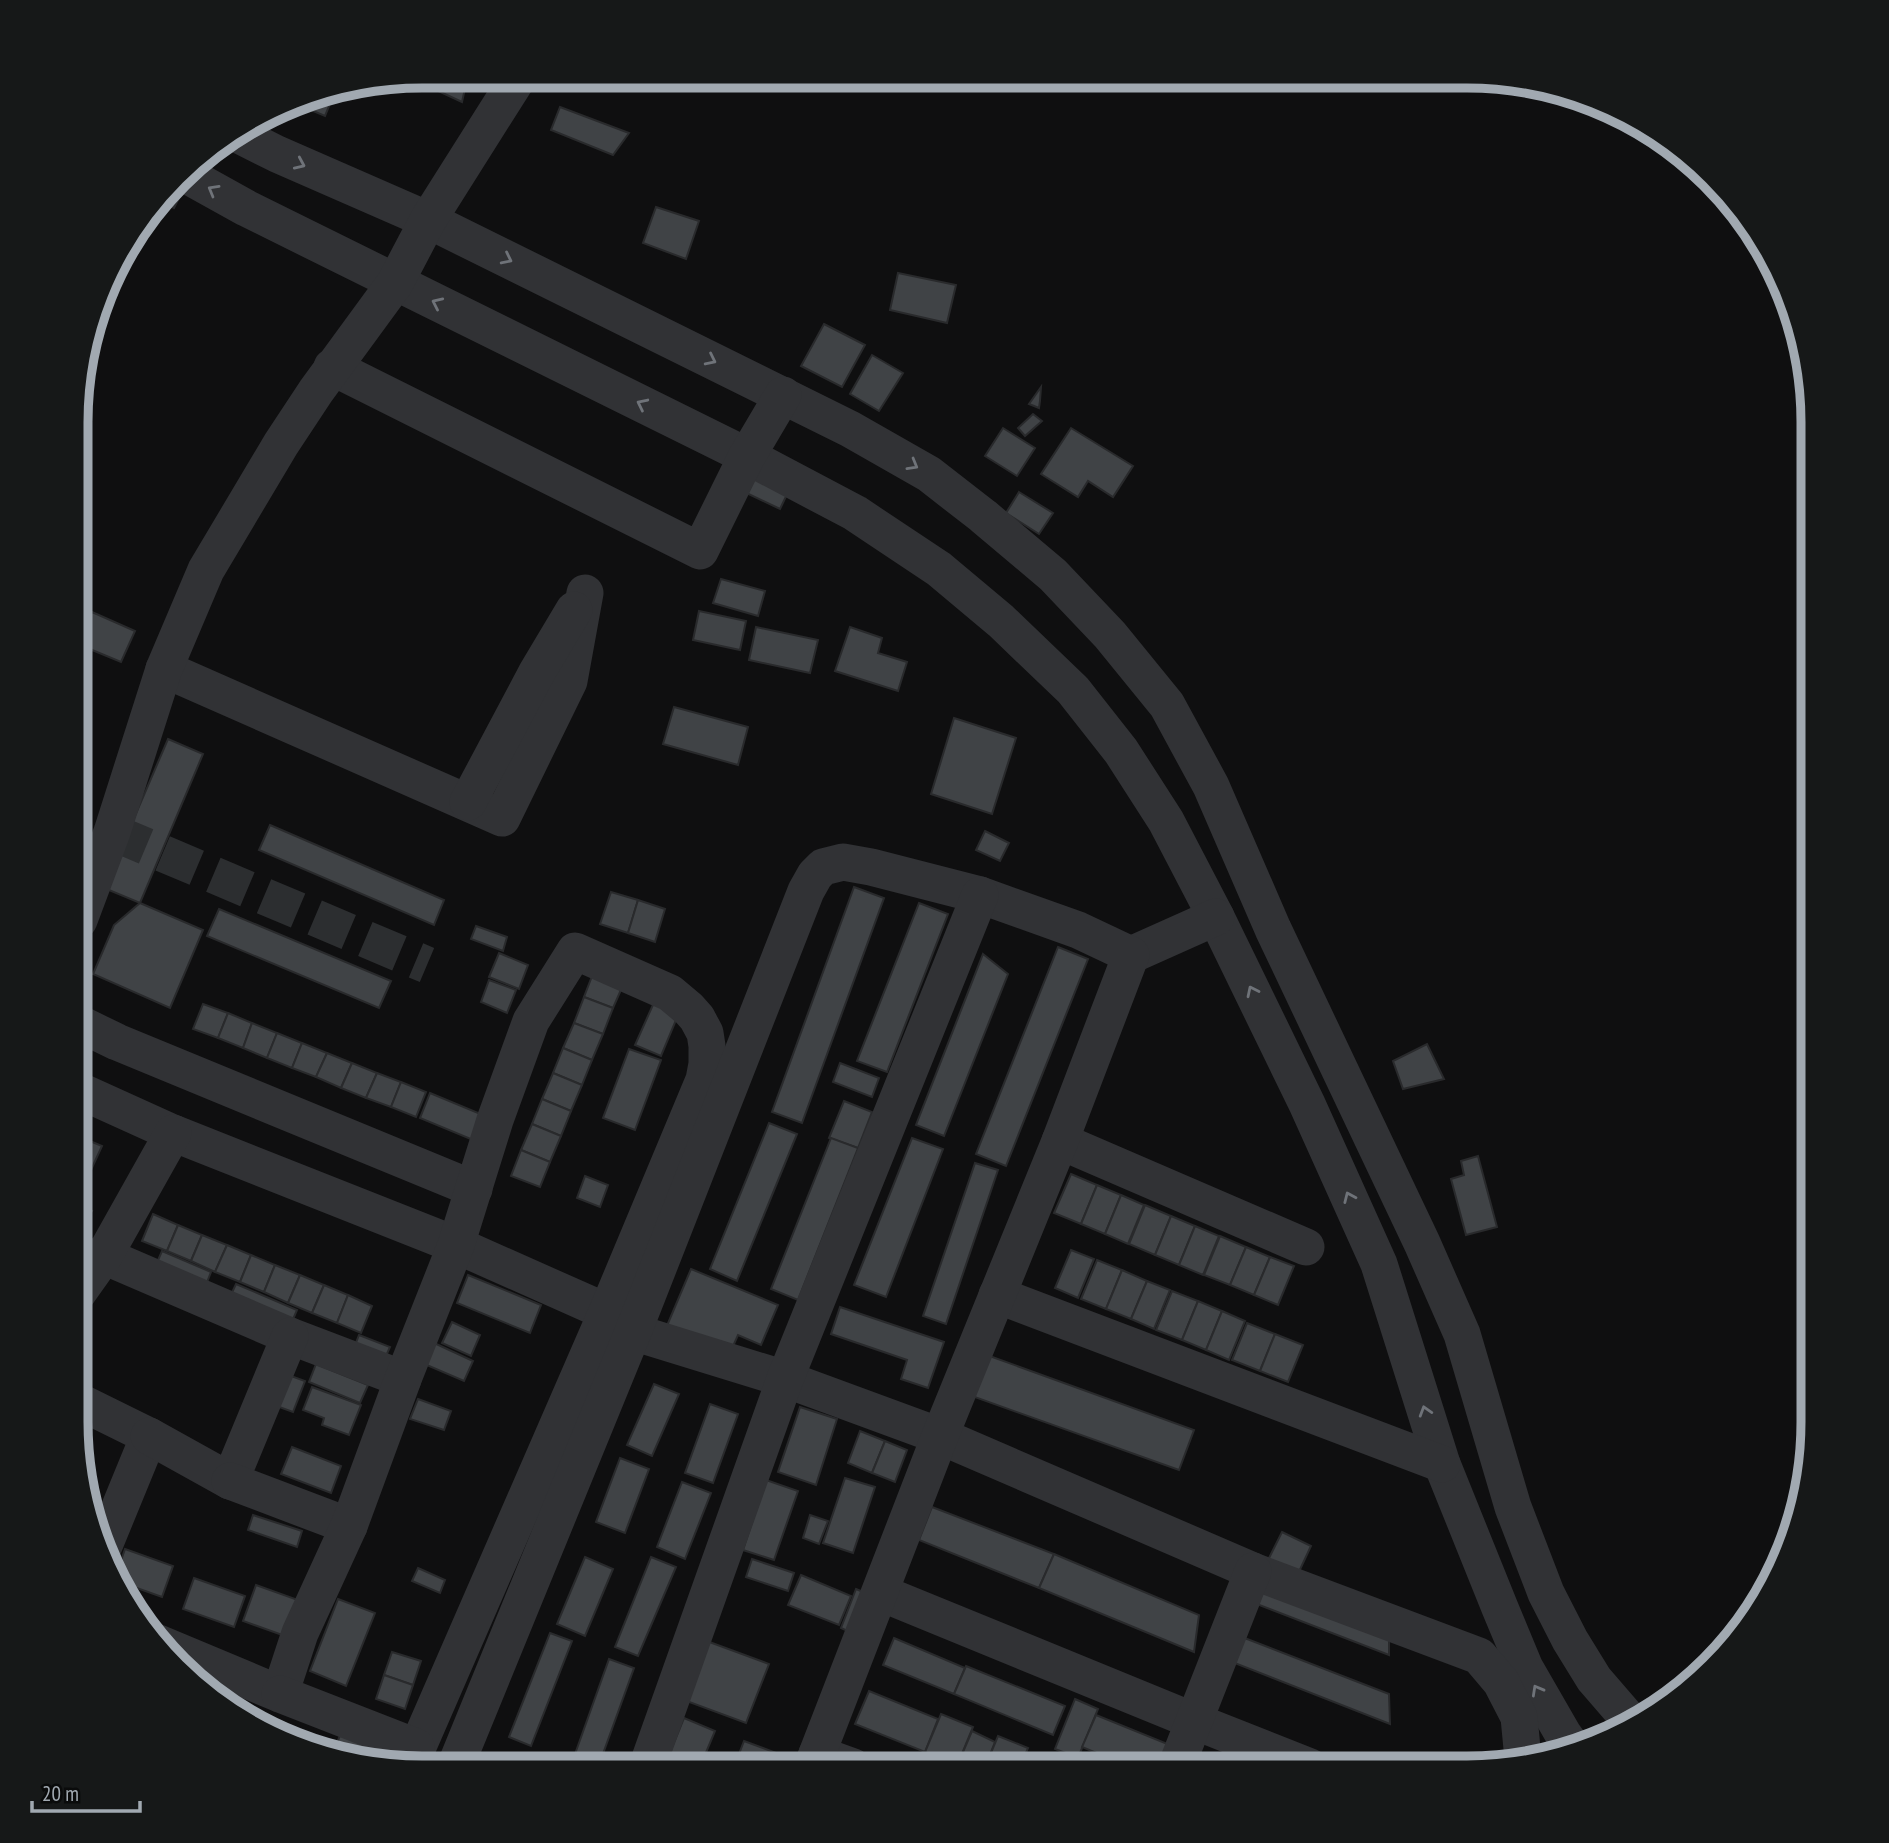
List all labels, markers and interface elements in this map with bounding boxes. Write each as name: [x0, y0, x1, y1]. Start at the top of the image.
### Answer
one-way arrow: [293, 156, 306, 170]
one-way arrow: [207, 185, 220, 198]
one-way arrow: [500, 250, 512, 264]
one-way arrow: [432, 297, 445, 311]
one-way arrow: [704, 351, 716, 365]
one-way arrow: [637, 398, 649, 412]
one-way arrow: [905, 457, 918, 470]
one-way arrow: [1246, 986, 1260, 998]
one-way arrow: [1343, 1192, 1357, 1204]
one-way arrow: [1419, 1405, 1433, 1418]
one-way arrow: [1532, 1684, 1545, 1697]
scale bar: [32, 1770, 140, 1814]
text: 20 m: [42, 1780, 79, 1807]

